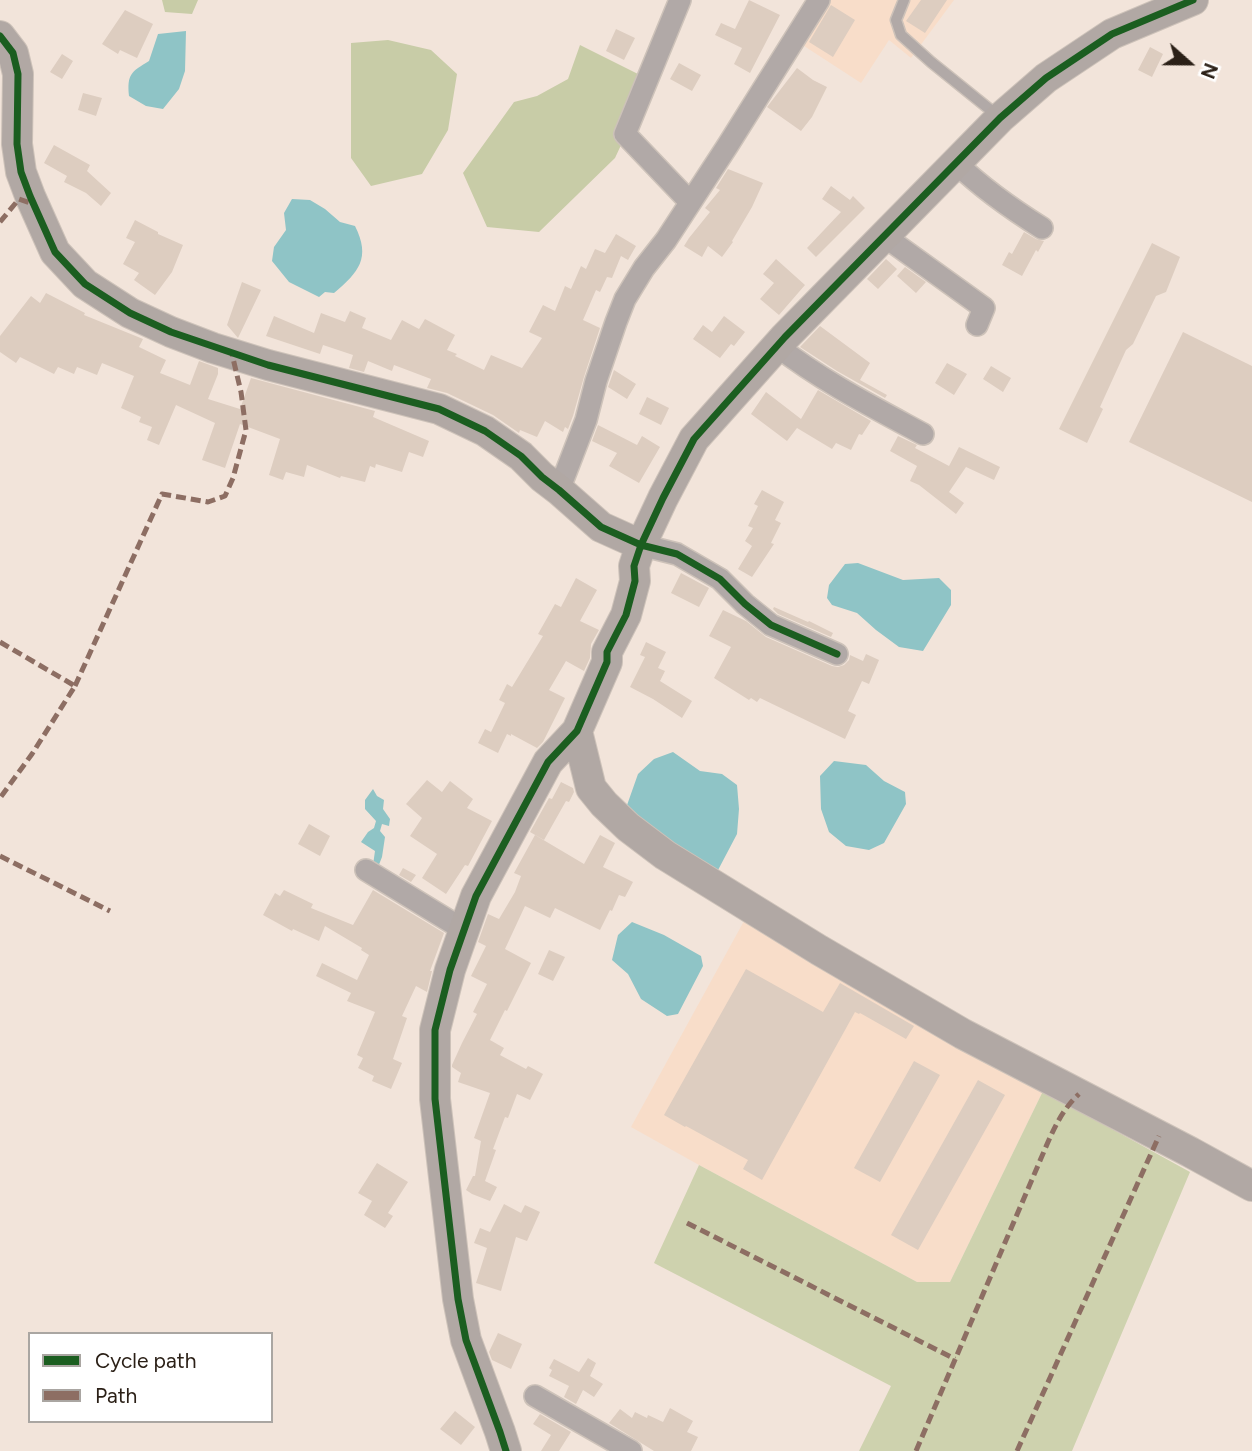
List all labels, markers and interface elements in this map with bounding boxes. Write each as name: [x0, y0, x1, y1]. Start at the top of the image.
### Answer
north arrow: [1154, 28, 1224, 98]
text: N: [1196, 60, 1222, 82]
legend: [28, 1332, 273, 1423]
text: Cycle path: [95, 1348, 196, 1373]
text: Path: [95, 1383, 137, 1408]

